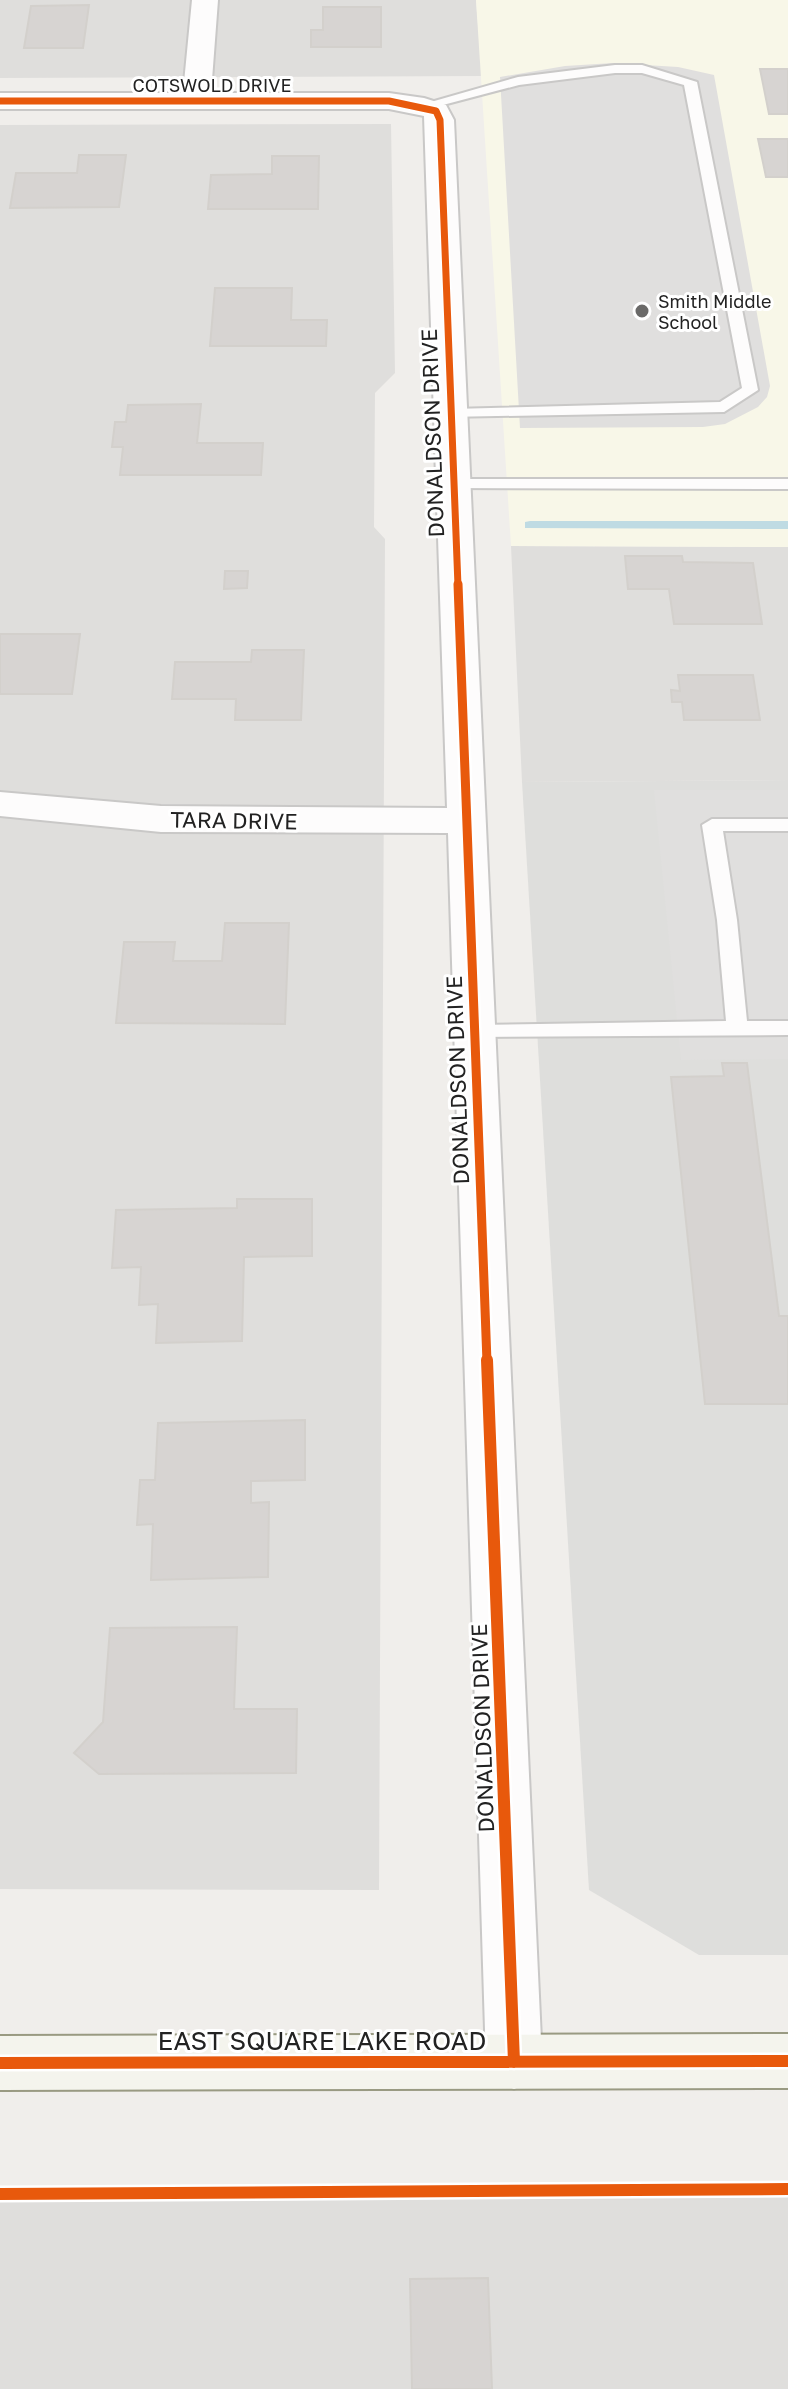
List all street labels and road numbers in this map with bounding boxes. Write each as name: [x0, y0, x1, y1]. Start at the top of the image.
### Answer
street label: COTSWOLD DRIVE: [133, 74, 291, 96]
street label: DONALDSON DRIVE: [415, 328, 449, 538]
street label: TARA DRIVE: [170, 805, 298, 835]
street label: DONALDSON DRIVE: [440, 975, 474, 1185]
street label: DONALDSON DRIVE: [465, 1623, 499, 1833]
street label: EAST SQUARE LAKE ROAD: [158, 2025, 486, 2056]

